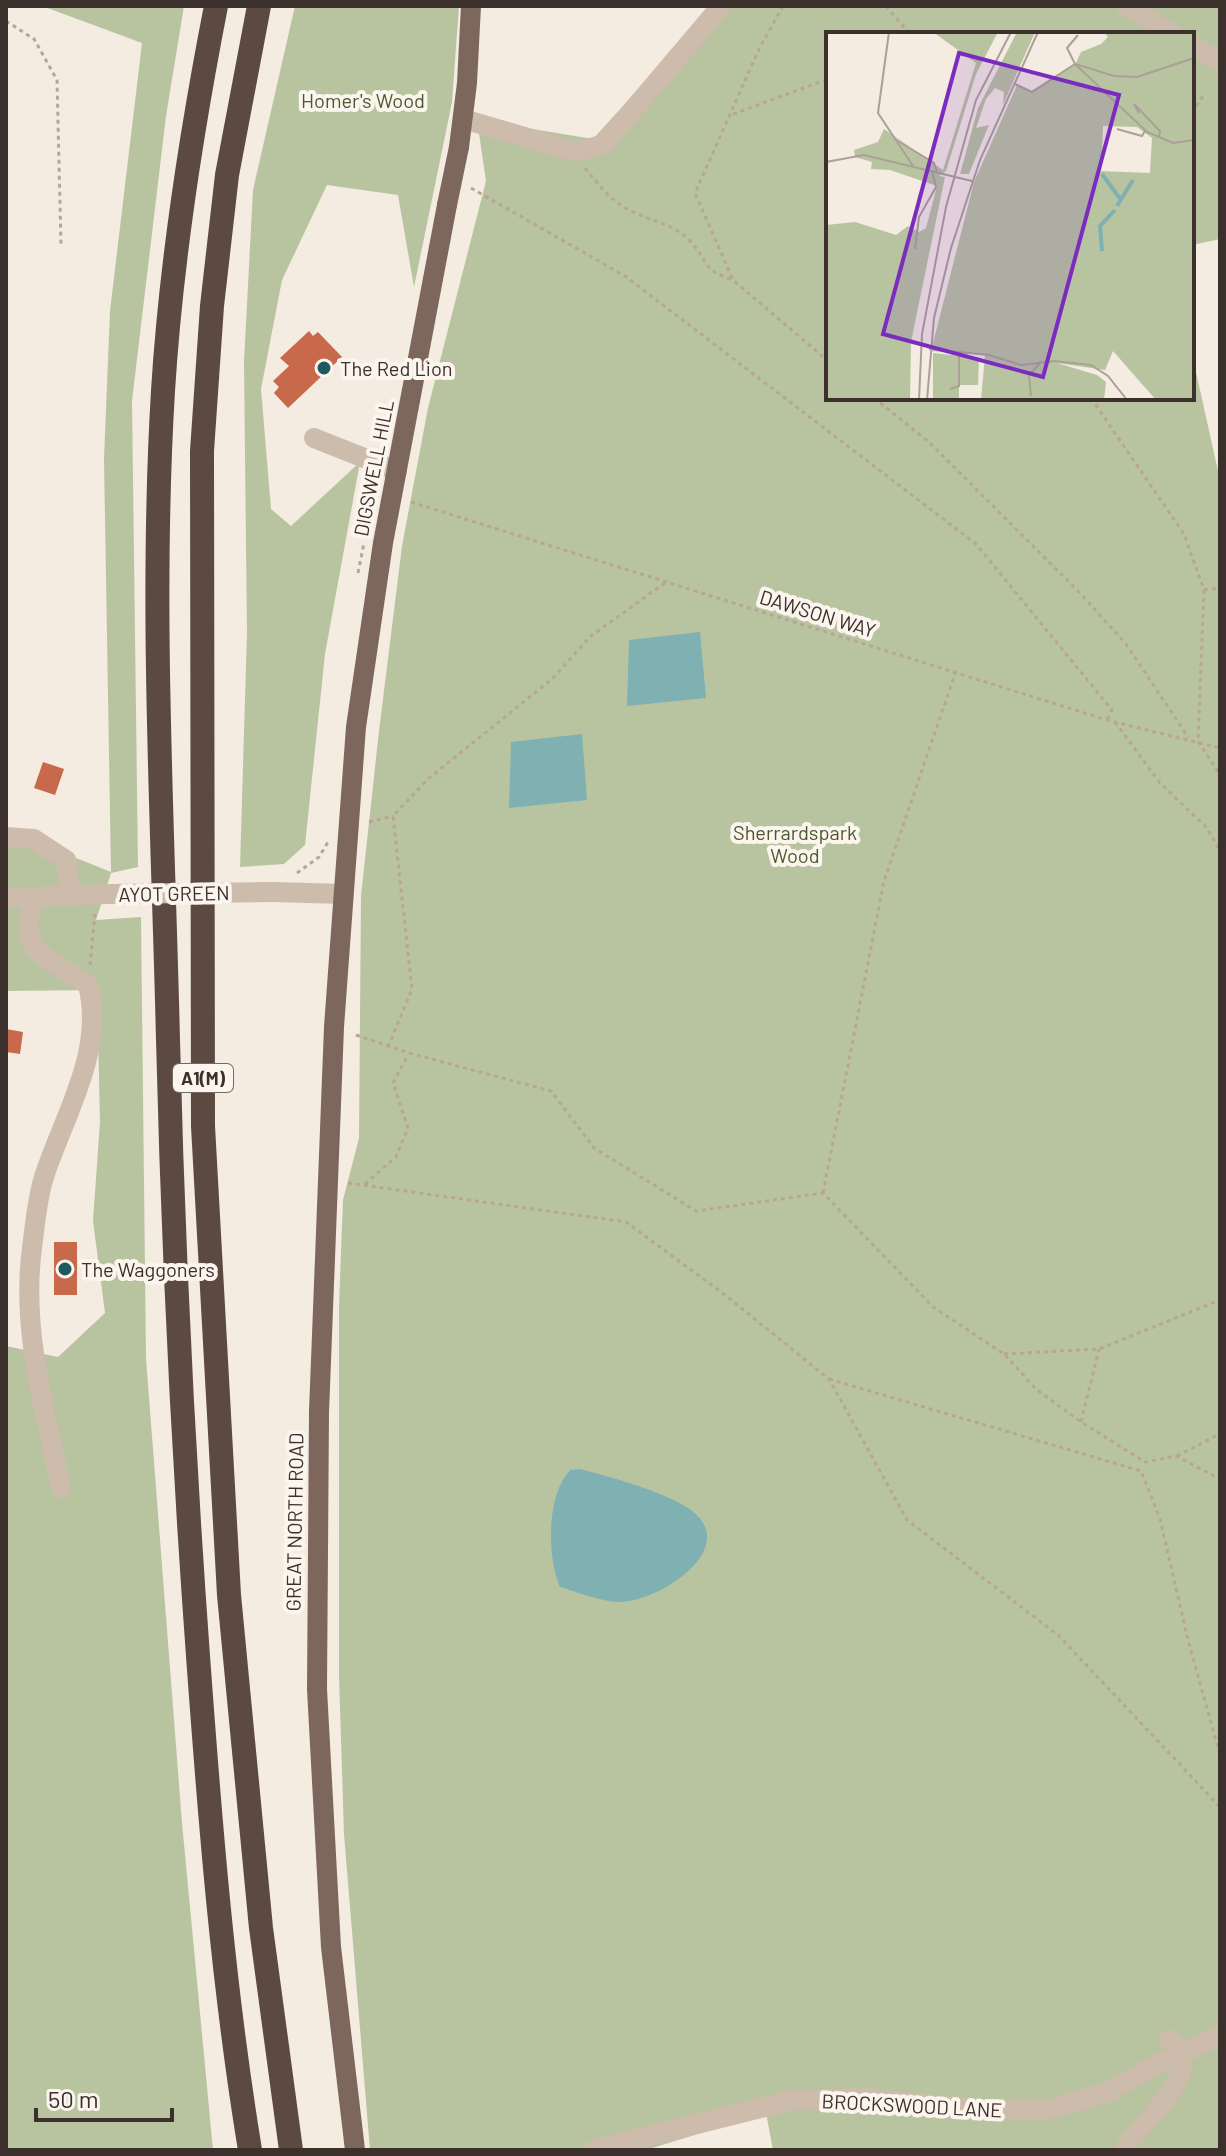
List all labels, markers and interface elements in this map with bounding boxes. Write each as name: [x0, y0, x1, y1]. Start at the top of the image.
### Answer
inset map: [826, 32, 1194, 400]
park label: Homer's Wood: [301, 88, 425, 112]
place label: The Red Lion: [340, 356, 453, 380]
marker: The Red Lion: [315, 359, 333, 377]
street label: DIGSWELL HILL: [348, 398, 398, 538]
street label: DAWSON WAY: [757, 584, 879, 642]
park label: Sherrardspark Wood: [733, 820, 857, 867]
street label: AYOT GREEN: [118, 880, 230, 906]
road number: A1(M): [173, 1064, 233, 1092]
place label: The Waggoners: [81, 1257, 215, 1281]
marker: The Waggoners: [56, 1260, 74, 1278]
street label: GREAT NORTH ROAD: [280, 1432, 308, 1612]
scale bar: [36, 2072, 172, 2122]
text: 50 m: [48, 2084, 99, 2113]
street label: BROCKSWOOD LANE: [821, 2088, 1003, 2122]

